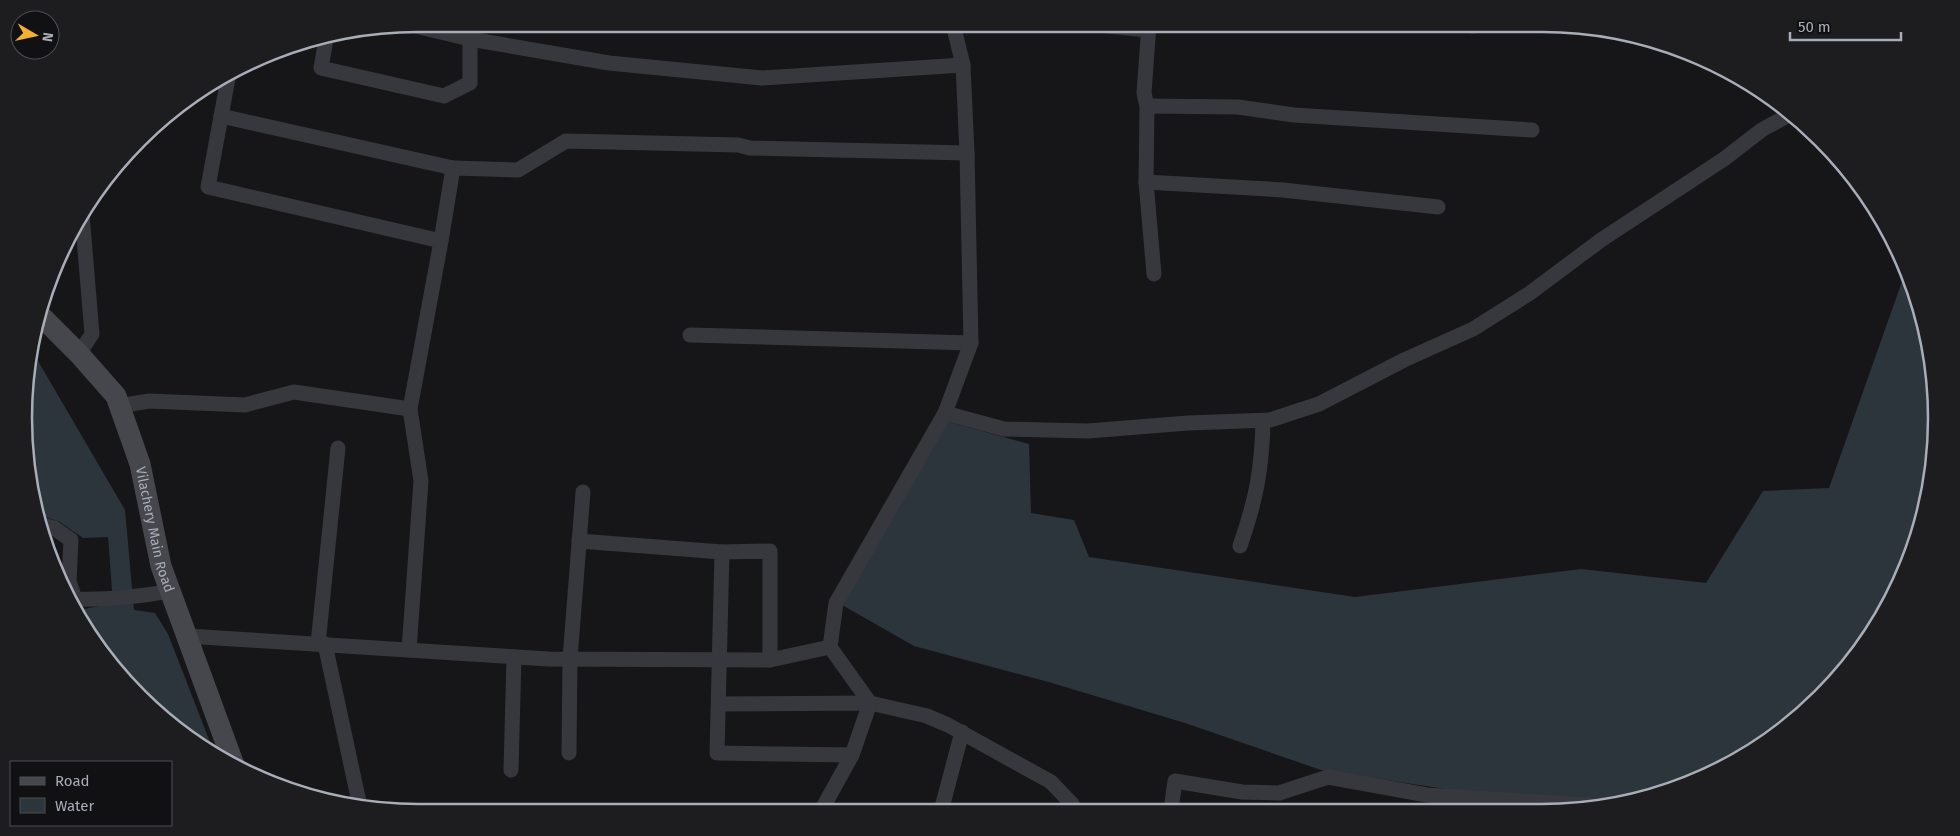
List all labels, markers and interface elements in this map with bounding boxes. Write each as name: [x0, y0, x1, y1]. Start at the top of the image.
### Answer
north arrow: [10, 10, 60, 60]
scale bar: [1790, 10, 1901, 42]
text: 50 m: [1798, 18, 1831, 36]
text: N: [38, 31, 56, 43]
street label: Vilachery Main Road: [132, 465, 178, 595]
legend: [10, 761, 172, 826]
text: Road: [55, 772, 90, 790]
text: Water: [55, 797, 94, 815]

